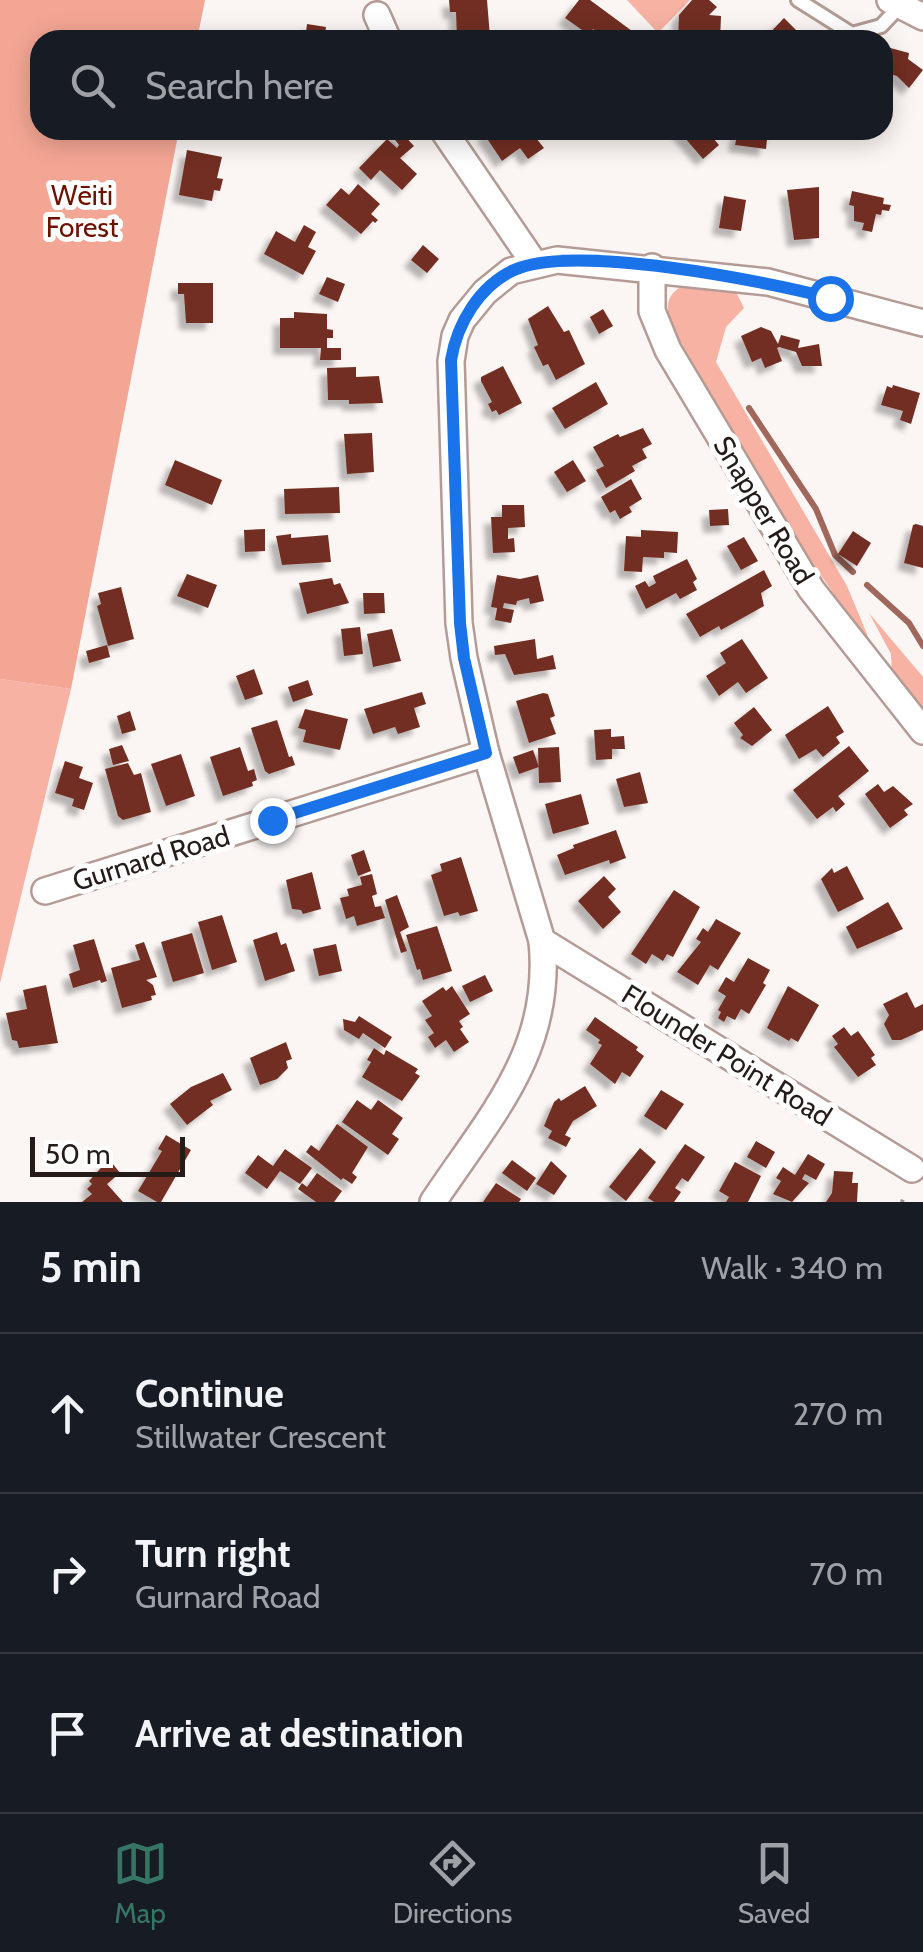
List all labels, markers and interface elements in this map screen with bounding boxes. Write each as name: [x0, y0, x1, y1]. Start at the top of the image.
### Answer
search box: [30, 30, 893, 140]
icon: search: [65, 58, 120, 113]
text: Search here: [145, 62, 334, 109]
park label: Wēiti Forest: [46, 178, 118, 244]
route start: [808, 276, 854, 322]
street label: Snapper Road: [707, 430, 821, 590]
route end: [250, 798, 296, 844]
street label: Gurnard Road: [68, 818, 234, 898]
street label: Flounder Point Road: [616, 977, 838, 1133]
scale bar: [30, 1132, 185, 1176]
text: 50 m: [45, 1137, 111, 1171]
text: 5 min: [40, 1241, 142, 1293]
text: Walk · 340 m: [701, 1248, 883, 1287]
text: Continue: [135, 1370, 284, 1417]
icon: ahead: [40, 1386, 95, 1441]
text: 270 m: [793, 1394, 883, 1433]
text: Stillwater Crescent: [135, 1417, 386, 1456]
text: Turn right: [135, 1530, 291, 1577]
icon: right: [40, 1546, 95, 1601]
text: 70 m: [810, 1554, 883, 1593]
text: Gurnard Road: [135, 1577, 320, 1616]
icon: arrive: [40, 1706, 95, 1761]
text: Arrive at destination: [135, 1710, 464, 1757]
tab: Map: [113, 1836, 168, 1930]
tab: Directions: [393, 1836, 512, 1930]
tab: Saved: [738, 1836, 810, 1930]

